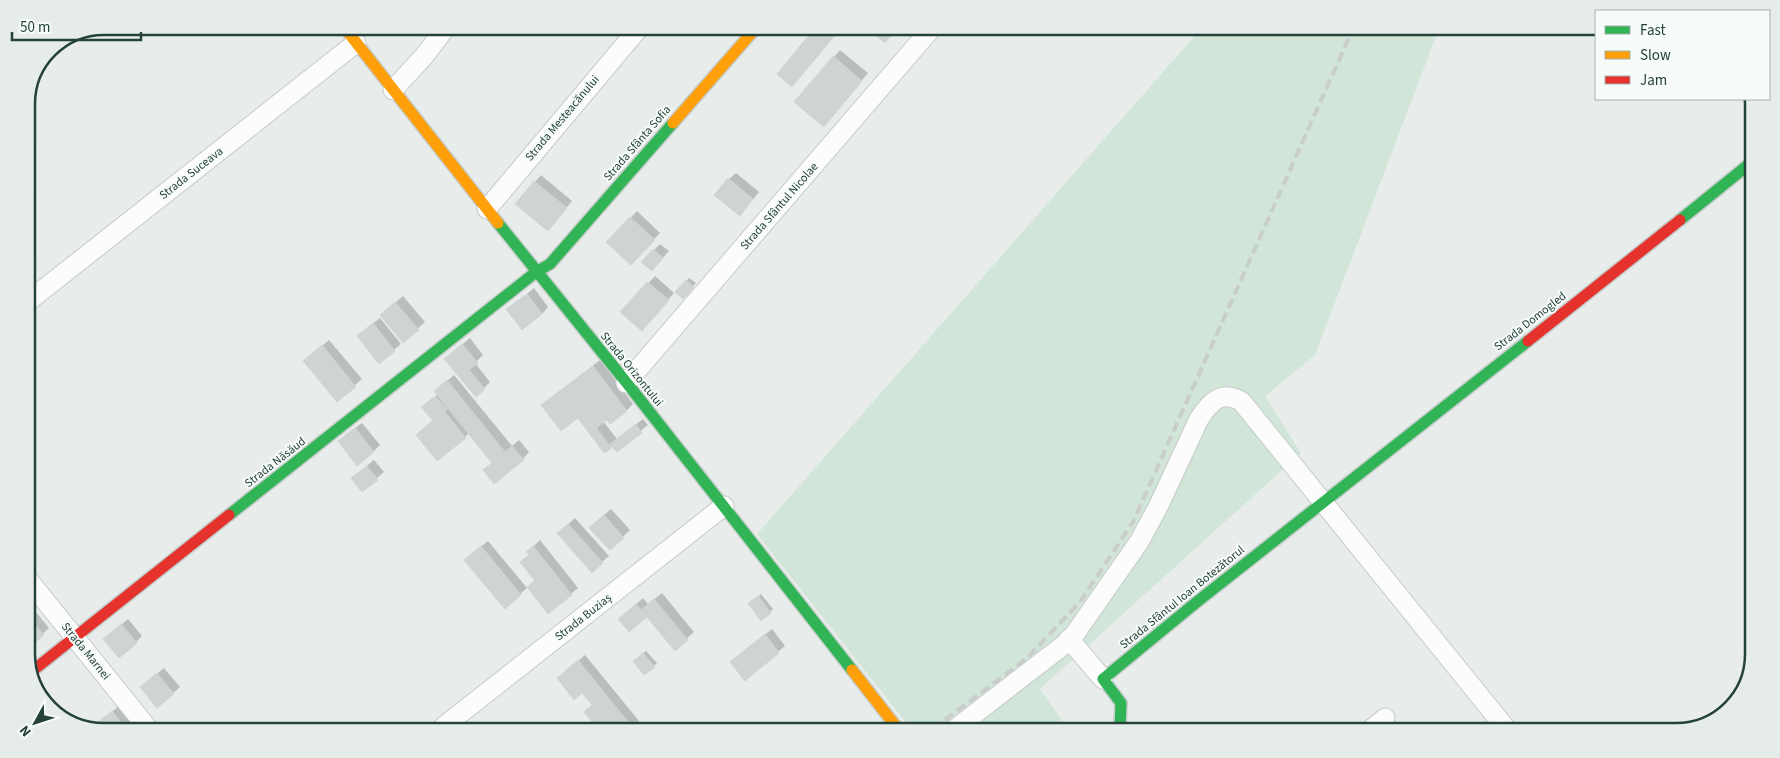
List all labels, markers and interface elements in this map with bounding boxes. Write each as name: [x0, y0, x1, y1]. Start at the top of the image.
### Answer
scale bar: [12, 10, 141, 42]
legend: [1595, 10, 1770, 100]
text: 50 m: [20, 17, 50, 38]
text: Fast: [1640, 20, 1666, 41]
text: Slow: [1640, 45, 1671, 66]
text: Jam: [1640, 70, 1667, 91]
street label: Strada Mesteacănului: [521, 72, 603, 165]
street label: Strada Sfânta Sofia: [600, 102, 675, 185]
street label: Strada Suceava: [156, 143, 227, 204]
street label: Strada Sfântul Nicolae: [737, 159, 822, 254]
street label: Strada Domogled: [1491, 288, 1570, 355]
street label: Strada Orizontului: [596, 328, 667, 410]
street label: Strada Năsăud: [241, 433, 309, 492]
street label: Strada Sfântul Ioan Botezătorul: [1116, 542, 1248, 653]
street label: Strada Buziaș: [551, 590, 615, 645]
street label: Strada Marnei: [57, 619, 114, 684]
north arrow: [10, 698, 60, 748]
text: N: [15, 721, 36, 741]

